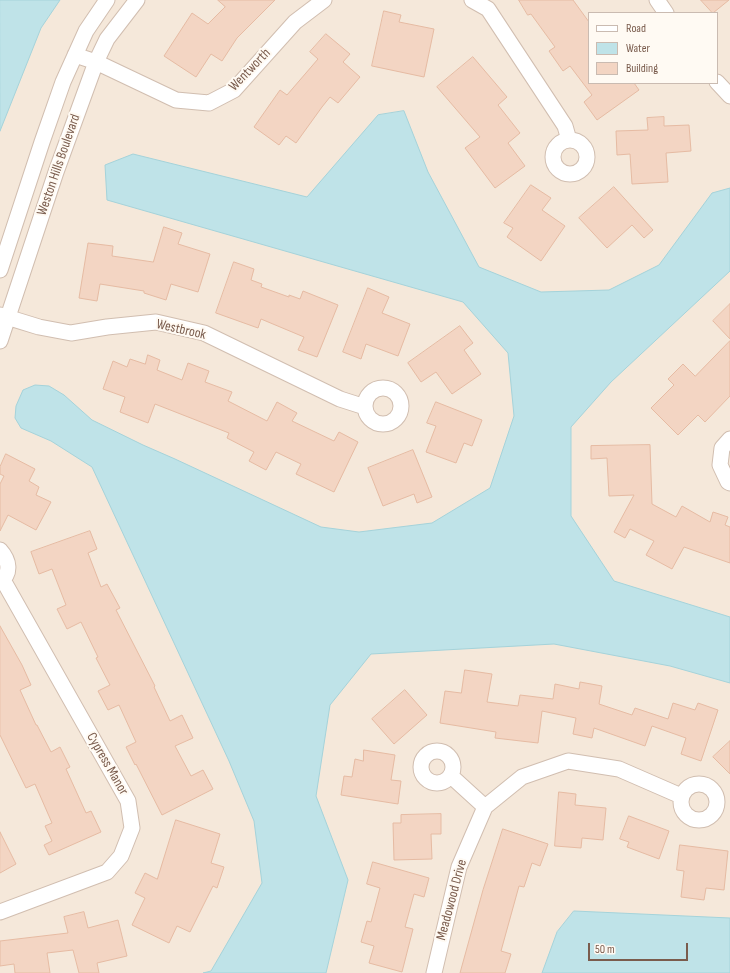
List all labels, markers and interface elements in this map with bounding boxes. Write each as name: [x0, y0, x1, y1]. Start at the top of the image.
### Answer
legend: [588, 12, 718, 84]
text: Road: [626, 21, 646, 36]
text: Water: [626, 41, 650, 56]
street label: Wentworth: [226, 45, 274, 95]
text: Building: [626, 61, 658, 76]
street label: Weston Hills Boulevard: [34, 112, 84, 218]
street label: Westbrook: [155, 316, 207, 344]
street label: Cypress Manor: [82, 730, 132, 798]
street label: Meadowood Drive: [433, 858, 471, 942]
scale bar: [590, 935, 690, 961]
text: 50 m: [595, 942, 615, 957]

